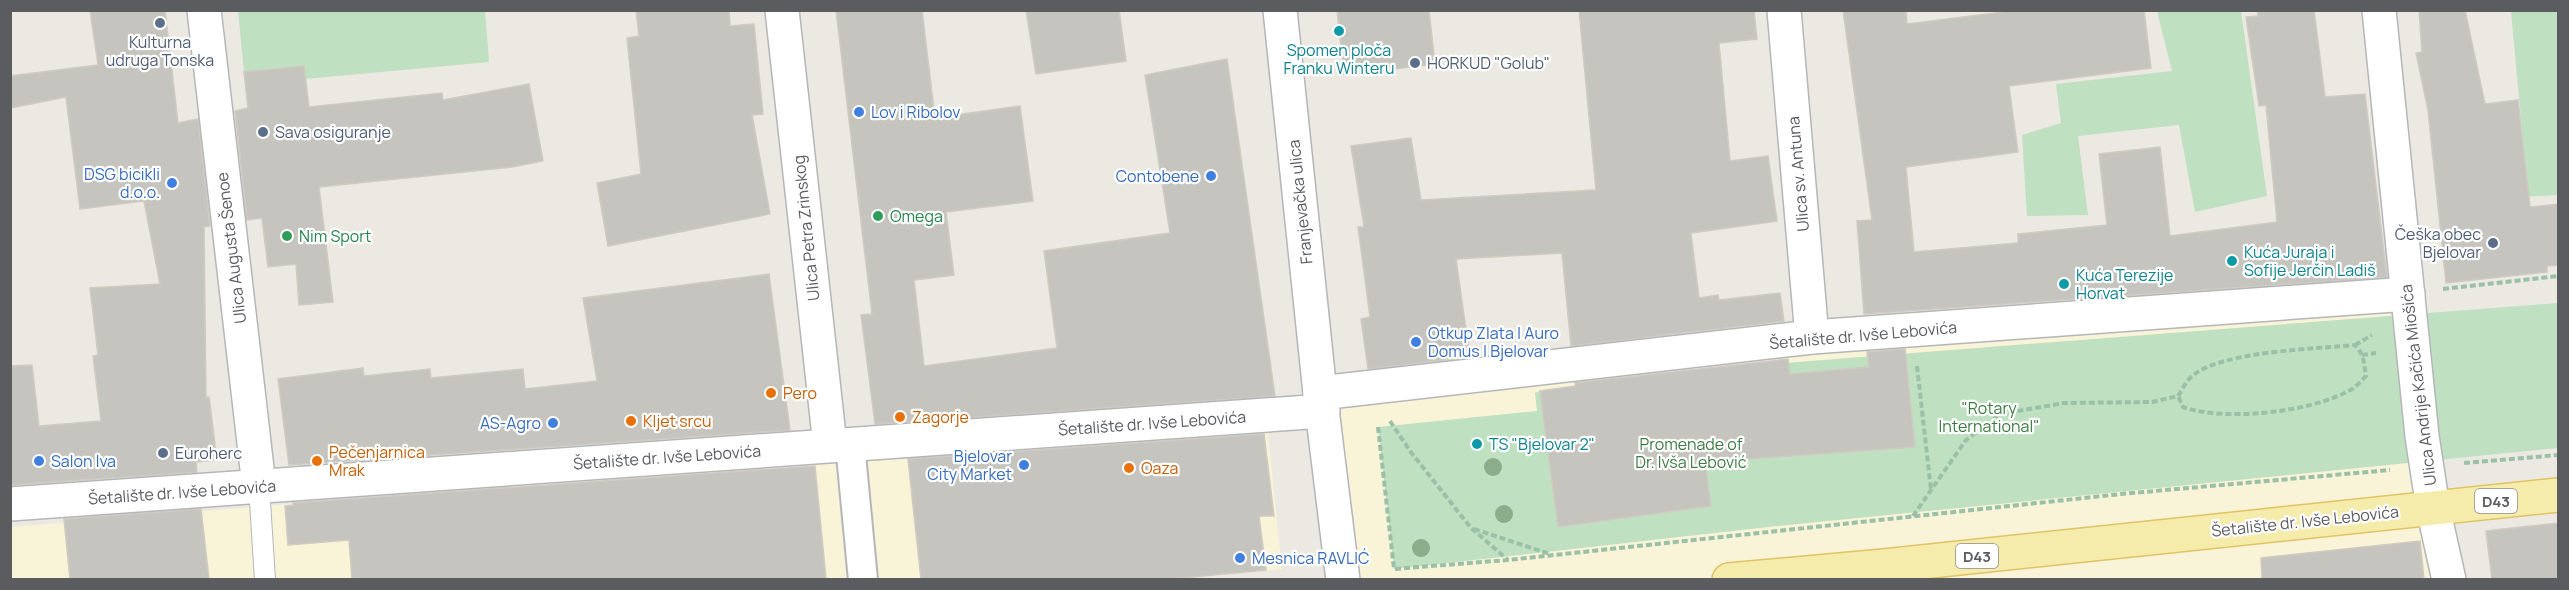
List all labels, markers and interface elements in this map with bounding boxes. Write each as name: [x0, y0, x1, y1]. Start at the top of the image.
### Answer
marker: Kulturna udruga Tonska: [153, 16, 167, 30]
marker: Spomen ploča Franku Winteru: [1332, 24, 1346, 38]
place label: Kulturna udruga Tonska: [106, 31, 214, 71]
place label: Spomen ploča Franku Winteru: [1283, 39, 1395, 79]
place label: HORKUD "Golub": [1427, 52, 1550, 74]
marker: HORKUD "Golub": [1408, 56, 1422, 70]
place label: Lov i Ribolov: [871, 101, 960, 123]
marker: Lov i Ribolov: [852, 105, 866, 119]
street label: Ulica sv. Antuna: [1782, 115, 1814, 233]
place label: Sava osiguranje: [275, 121, 391, 143]
marker: Sava osiguranje: [256, 125, 270, 139]
street label: Franjevačka ulica: [1283, 139, 1317, 265]
street label: Ulica Petra Zrinskog: [787, 154, 825, 302]
place label: DSG bicikli d.o.o.: [84, 163, 160, 203]
place label: Contobene: [1116, 165, 1199, 187]
marker: Contobene: [1204, 169, 1218, 183]
street label: Ulica Augusta Šenoe: [211, 171, 251, 325]
marker: DSG bicikli d.o.o.: [165, 176, 179, 190]
place label: Omega: [890, 205, 943, 227]
marker: Omega: [871, 209, 885, 223]
place label: Češka obec Bjelovar: [2395, 223, 2481, 263]
place label: Nim Sport: [299, 225, 371, 247]
marker: Nim Sport: [280, 229, 294, 243]
marker: Češka obec Bjelovar: [2486, 236, 2500, 250]
place label: Kuća Juraja i Sofije Jerčin Ladiš: [2244, 241, 2376, 281]
marker: Kuća Juraja i Sofije Jerčin Ladiš: [2225, 254, 2239, 268]
place label: Kuća Terezije Horvat: [2076, 264, 2173, 304]
marker: Kuća Terezije Horvat: [2057, 277, 2071, 291]
street label: Ulica Andrije Kačića Miošića: [2395, 283, 2441, 487]
street label: Šetalište dr. Ivše Lebovića: [1768, 316, 1958, 354]
place label: Otkup Zlata | Auro Domus | Bjelovar: [1428, 322, 1559, 362]
marker: Otkup Zlata | Auro Domus | Bjelovar: [1409, 335, 1423, 349]
place label: Pero: [783, 382, 817, 404]
marker: Pero: [764, 386, 778, 400]
park label: "Rotary International": [1939, 397, 2039, 437]
street label: Šetalište dr. Ivše Lebovića: [1057, 405, 1247, 441]
place label: Zagorje: [912, 406, 969, 428]
place label: Kljet srcu: [643, 410, 712, 432]
marker: Zagorje: [893, 410, 907, 424]
place label: AS-Agro: [480, 412, 541, 434]
marker: Kljet srcu: [624, 414, 638, 428]
marker: AS-Agro: [546, 416, 560, 430]
place label: TS "Bjelovar 2": [1489, 433, 1595, 455]
park label: Promenade of Dr. Ivša Lebović: [1635, 433, 1747, 473]
marker: TS "Bjelovar 2": [1470, 437, 1484, 451]
street label: Šetalište dr. Ivše Lebovića: [572, 439, 762, 475]
place label: Pečenjarnica Mrak: [329, 441, 425, 481]
place label: Euroherc: [175, 442, 242, 464]
place label: Bjelovar City Market: [927, 445, 1012, 485]
marker: Euroherc: [156, 446, 170, 460]
place label: Salon Iva: [51, 450, 116, 472]
marker: Salon Iva: [32, 454, 46, 468]
marker: Pečenjarnica Mrak: [310, 454, 324, 468]
place label: Oaza: [1141, 457, 1178, 479]
marker: Bjelovar City Market: [1017, 458, 1031, 472]
marker: Oaza: [1122, 461, 1136, 475]
street label: Šetalište dr. Ivše Lebovića: [87, 474, 277, 510]
road number: D43: [2475, 489, 2517, 513]
street label: Šetalište dr. Ivše Lebovića: [2210, 500, 2400, 542]
road number: D43: [1956, 544, 1998, 568]
place label: Mesnica RAVLIĆ: [1252, 547, 1369, 569]
marker: Mesnica RAVLIĆ: [1233, 551, 1247, 565]

